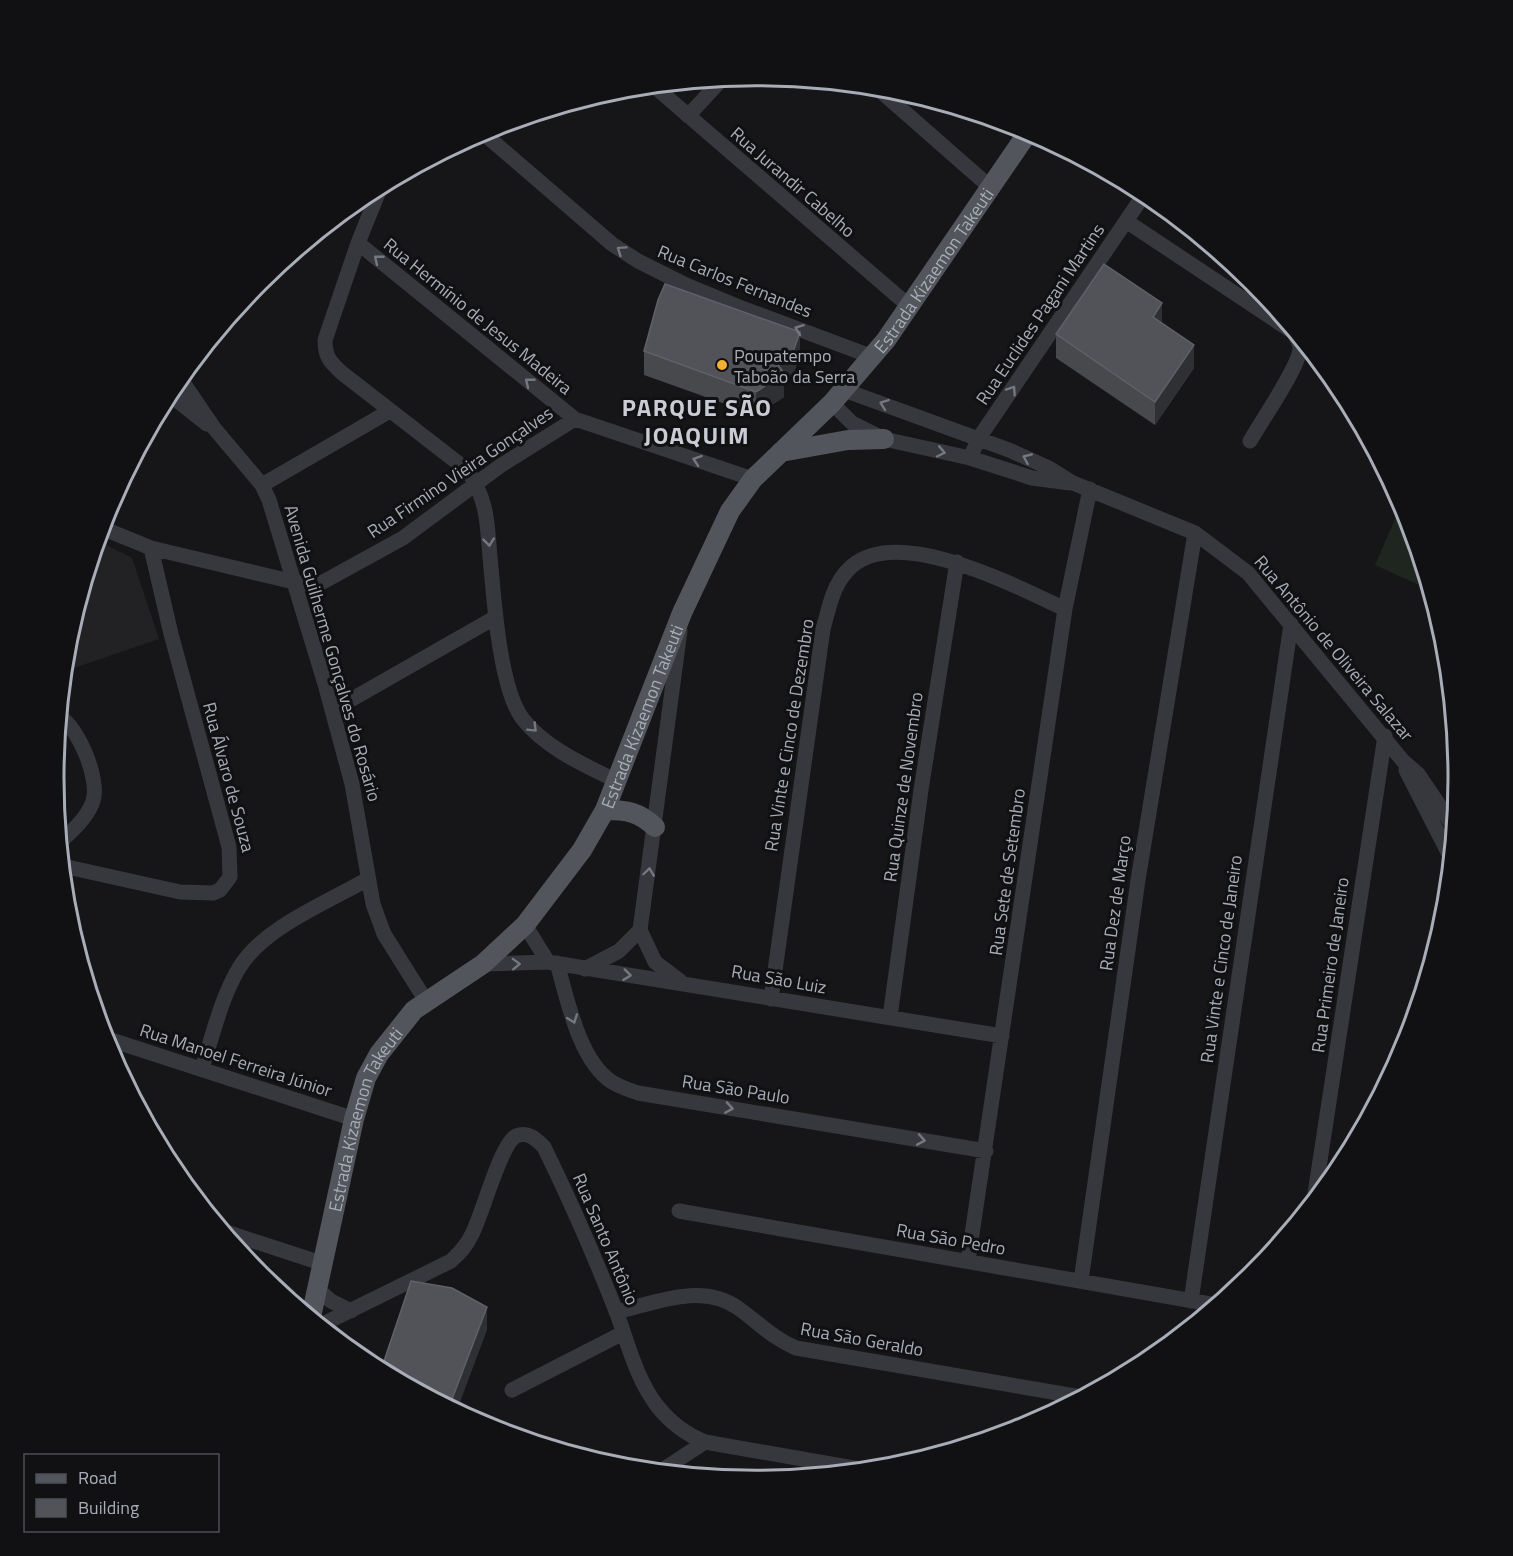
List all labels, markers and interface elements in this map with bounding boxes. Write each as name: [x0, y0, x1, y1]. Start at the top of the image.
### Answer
street label: Rua Jurandir Cabelho: [725, 120, 861, 244]
street label: Estrada Kizaemon Takeuti: [867, 182, 1000, 359]
street label: Rua Euclides Pagani Martins: [969, 218, 1111, 410]
street label: Rua Hermínio de Jesus Madeira: [378, 231, 578, 401]
street label: Rua Carlos Fernandes: [654, 238, 816, 324]
one-way arrow: [617, 245, 627, 257]
one-way arrow: [374, 256, 385, 267]
one-way arrow: [794, 324, 805, 336]
place label: Poupatempo Taboão da Serra: [734, 342, 855, 390]
marker: Poupatempo Taboão da Serra: [715, 358, 729, 372]
one-way arrow: [525, 378, 536, 389]
one-way arrow: [1005, 385, 1016, 396]
district label: PARQUE SÃO JOAQUIM: [622, 389, 772, 453]
one-way arrow: [879, 399, 890, 412]
street label: Rua Firmino Vieira Gonçalves: [362, 400, 558, 544]
one-way arrow: [936, 445, 946, 458]
one-way arrow: [1023, 453, 1034, 465]
one-way arrow: [692, 455, 703, 468]
street label: Avenida Guilherme Gonçalves do Rosário: [278, 501, 388, 805]
one-way arrow: [482, 537, 495, 546]
street label: Rua Antônio de Oliveira Salazar: [1248, 549, 1420, 747]
street label: Rua Vinte e Cinco de Dezembro: [757, 617, 821, 853]
street label: Estrada Kizaemon Takeuti: [593, 620, 690, 812]
street label: Rua Quinze de Novembro: [876, 690, 930, 884]
street label: Rua Álvaro de Souza: [196, 699, 262, 855]
one-way arrow: [526, 721, 536, 732]
street label: Rua Sete de Setembro: [982, 787, 1032, 957]
street label: Rua Dez de Março: [1092, 834, 1138, 972]
street label: Rua Vinte e Cinco de Janeiro: [1193, 853, 1249, 1065]
one-way arrow: [642, 867, 654, 876]
street label: Rua Primeiro de Janeiro: [1304, 875, 1356, 1055]
one-way arrow: [511, 957, 520, 970]
street label: Rua São Luiz: [729, 957, 829, 1001]
one-way arrow: [622, 968, 631, 980]
one-way arrow: [566, 1014, 579, 1024]
street label: Rua Manoel Ferreira Júnior: [136, 1016, 336, 1104]
street label: Estrada Kizaemon Takeuti: [321, 1021, 409, 1214]
street label: Rua São Paulo: [680, 1067, 792, 1111]
one-way arrow: [723, 1101, 733, 1114]
one-way arrow: [916, 1133, 926, 1146]
street label: Rua Santo Antônio: [566, 1169, 646, 1309]
street label: Rua São Pedro: [894, 1216, 1008, 1262]
street label: Rua São Geraldo: [798, 1315, 926, 1363]
legend: [24, 1454, 219, 1532]
text: Road: [78, 1464, 117, 1491]
text: Building: [78, 1494, 139, 1521]

